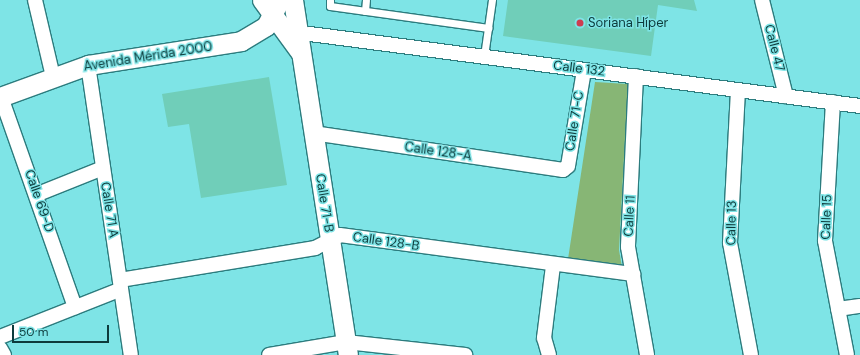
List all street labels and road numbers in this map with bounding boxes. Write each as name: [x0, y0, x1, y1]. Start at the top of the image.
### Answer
street label: Calle 47: [761, 23, 787, 73]
street label: Avenida Mérida 2000: [83, 39, 213, 75]
street label: Calle 132: [552, 58, 606, 80]
street label: Calle 71-C: [563, 90, 587, 152]
street label: Calle 128-A: [403, 140, 473, 164]
street label: Calle 69-D: [21, 168, 57, 234]
street label: Calle 71-B: [312, 173, 336, 233]
street label: Calle 71 A: [97, 181, 121, 239]
street label: Calle 15: [818, 194, 836, 240]
street label: Calle 11: [621, 195, 639, 237]
street label: Calle 13: [724, 200, 740, 246]
street label: Calle 128-B: [352, 230, 420, 254]

